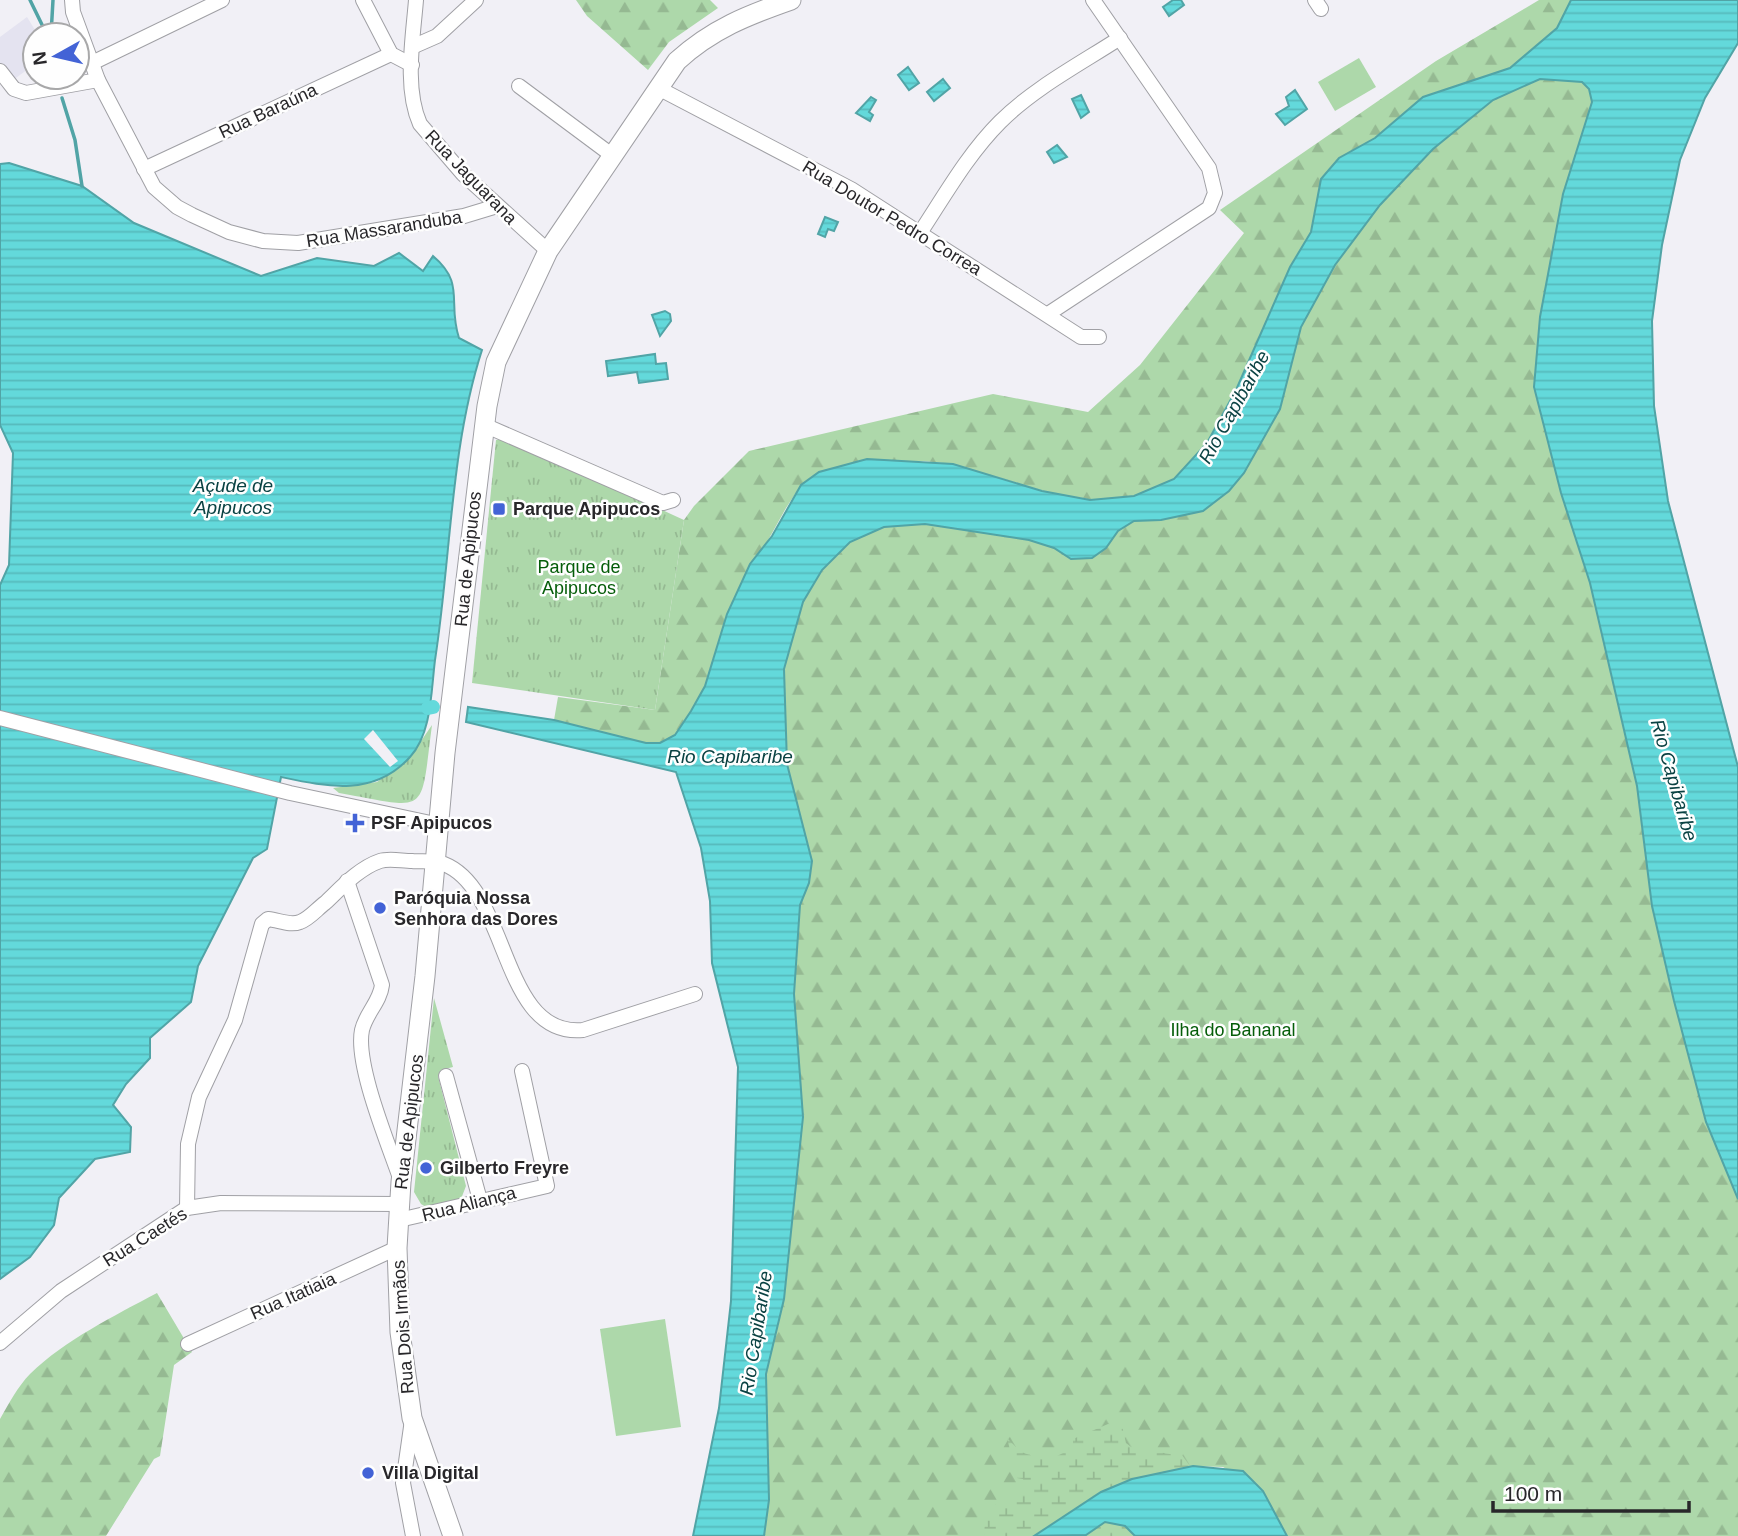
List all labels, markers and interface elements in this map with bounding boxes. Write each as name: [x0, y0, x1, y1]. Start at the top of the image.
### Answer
north arrow: [21, 21, 91, 91]
text: N: [28, 50, 51, 67]
street label: Rua Baraúna: [216, 79, 321, 142]
street label: Rua Jaguarana: [421, 126, 522, 229]
street label: Rua Doutor Pedro Correa: [799, 157, 986, 280]
street label: Rua Massaranduba: [305, 207, 464, 251]
water label: Rio Capibaribe: [1194, 347, 1274, 467]
water label: Açude de Apipucos: [192, 475, 273, 518]
street label: Rua de Apipucos: [451, 490, 485, 628]
place label: Parque Apipucos: [513, 499, 660, 519]
marker: Parque Apipucos: [491, 501, 507, 517]
park label: Parque de Apipucos: [537, 557, 621, 598]
water label: Rio Capibaribe: [1647, 717, 1701, 843]
water label: Rio Capibaribe: [667, 746, 793, 767]
marker: PSF Apipucos: [345, 813, 365, 833]
place label: PSF Apipucos: [371, 813, 492, 833]
place label: Paróquia Nossa Senhora das Dores: [394, 888, 558, 929]
marker: Paróquia Nossa Senhora das Dores: [372, 900, 388, 916]
park label: Ilha do Bananal: [1170, 1020, 1296, 1040]
street label: Rua de Apipucos: [391, 1053, 427, 1191]
place label: Gilberto Freyre: [440, 1158, 569, 1178]
marker: Gilberto Freyre: [418, 1160, 434, 1176]
street label: Rua Aliança: [420, 1182, 519, 1225]
street label: Rua Caetés: [99, 1203, 191, 1271]
street label: Rua Dois Irmãos: [388, 1259, 418, 1395]
street label: Rua Itatiaia: [247, 1268, 340, 1324]
water label: Rio Capibaribe: [736, 1269, 776, 1397]
place label: Villa Digital: [382, 1463, 479, 1483]
marker: Villa Digital: [360, 1465, 376, 1481]
scale bar: [1493, 1470, 1689, 1514]
text: 100 m: [1504, 1482, 1562, 1505]

